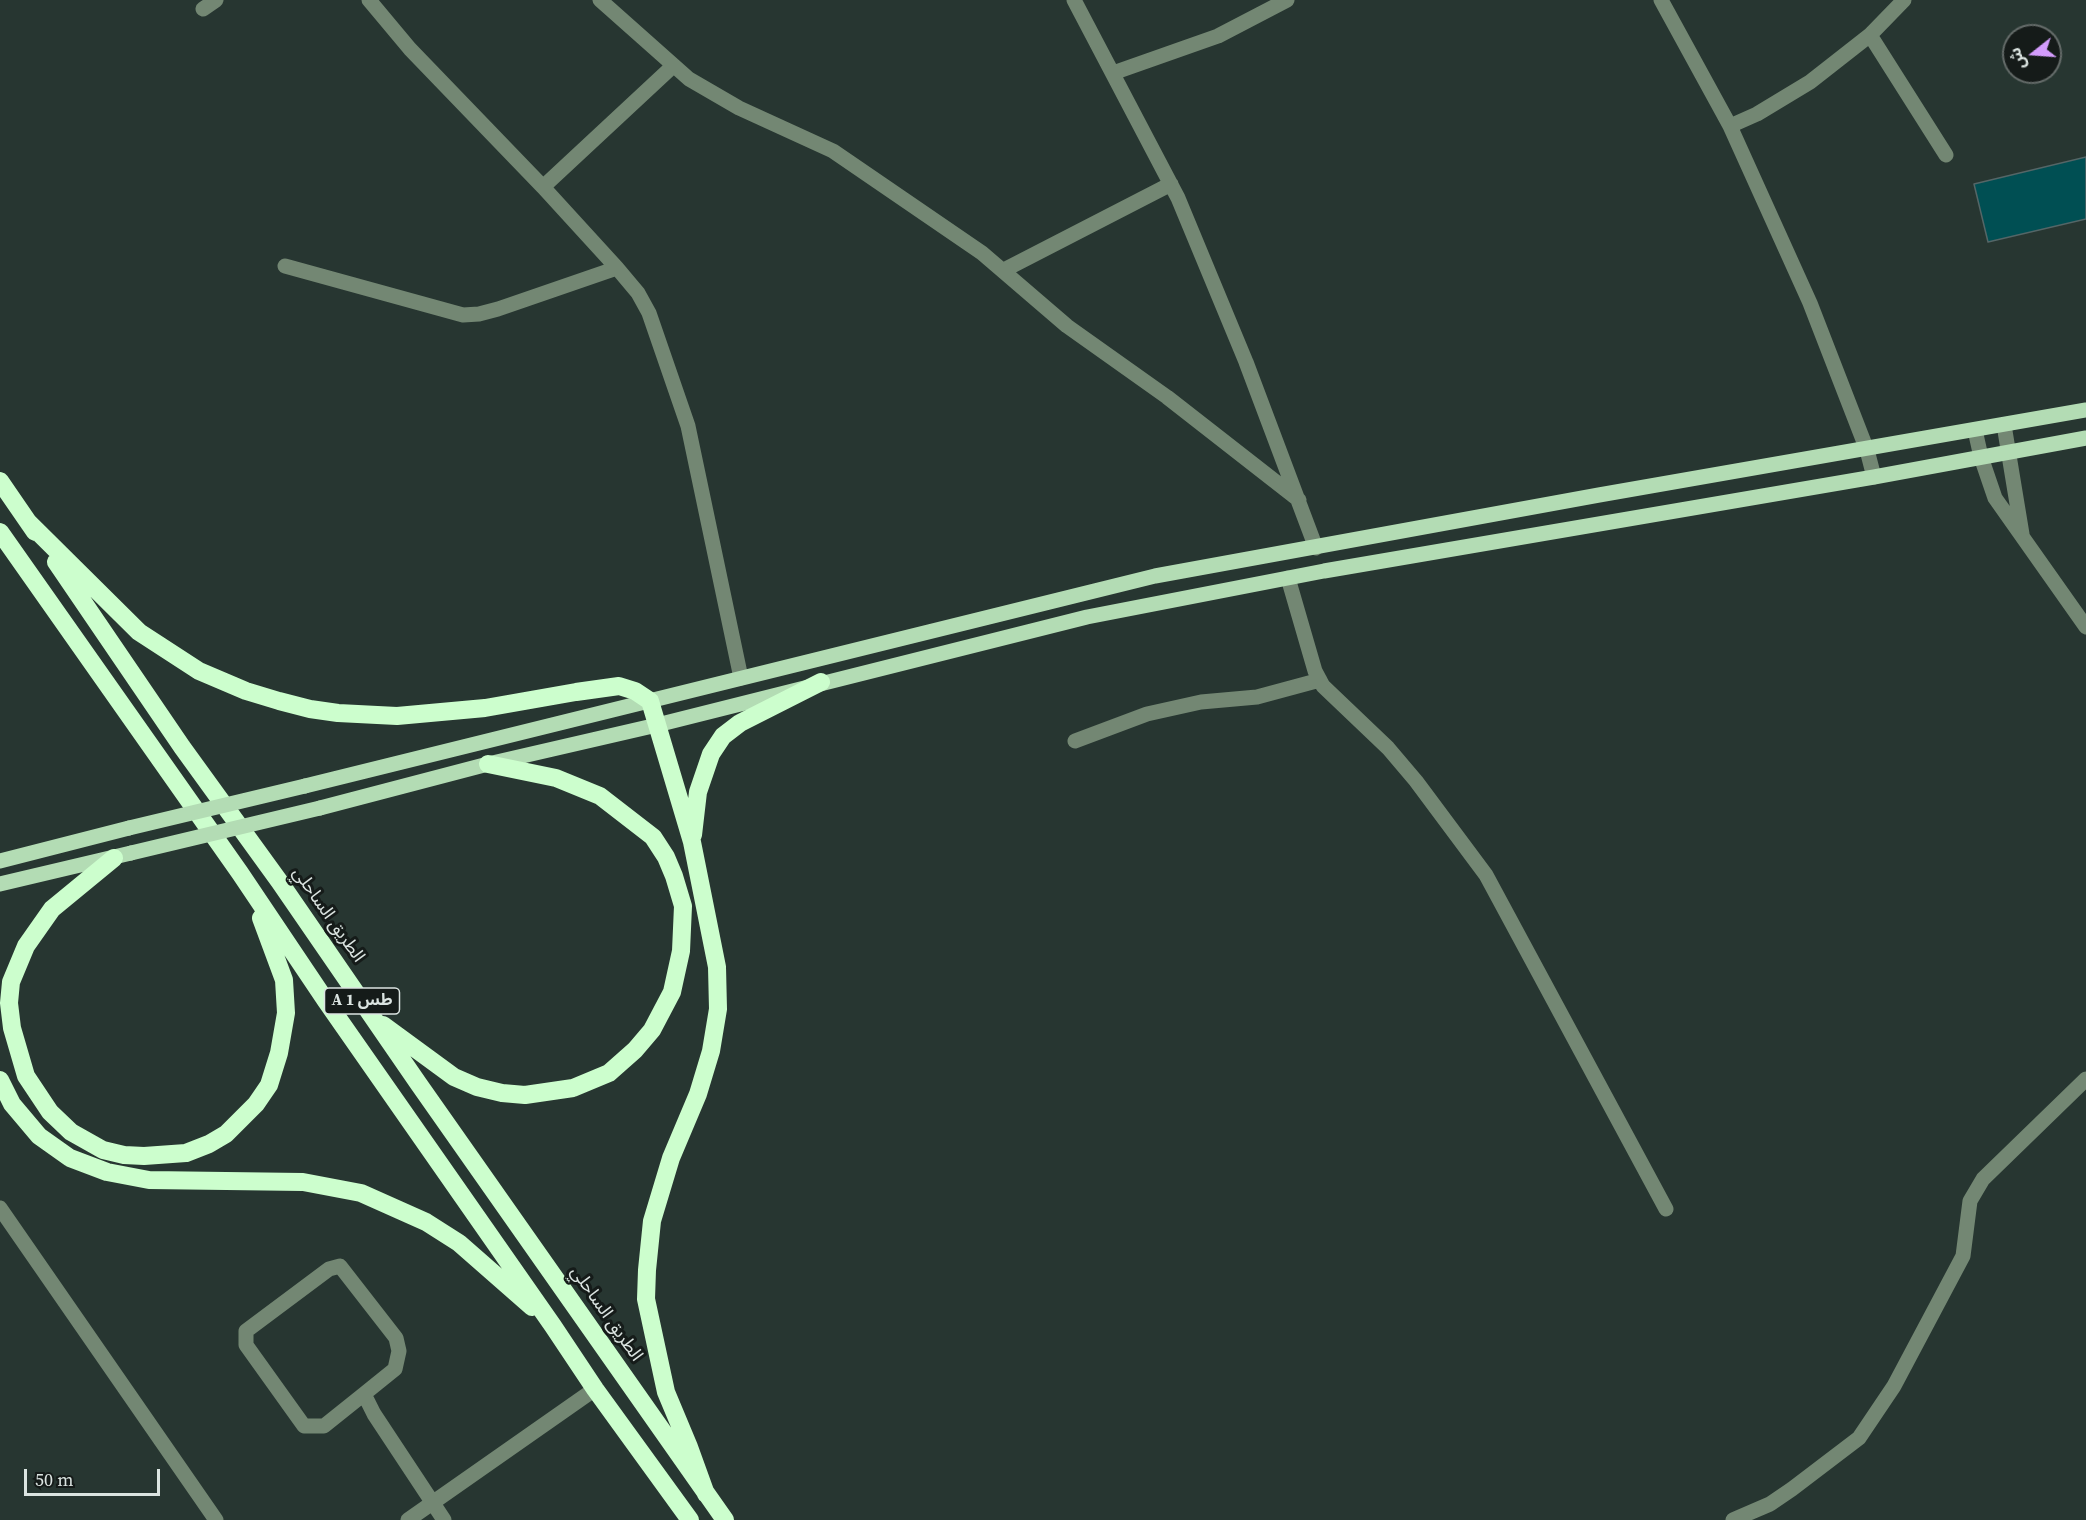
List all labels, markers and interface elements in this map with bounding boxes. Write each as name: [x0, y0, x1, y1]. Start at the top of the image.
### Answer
north arrow: [2002, 24, 2062, 84]
text: ش: [2003, 45, 2030, 72]
street label: الطريق الساحلي: [287, 863, 369, 967]
road number: A 1 طس: [324, 988, 400, 1014]
street label: الطريق الساحلي: [565, 1262, 647, 1366]
scale bar: [27, 1457, 164, 1495]
text: 50 m: [35, 1467, 73, 1492]

